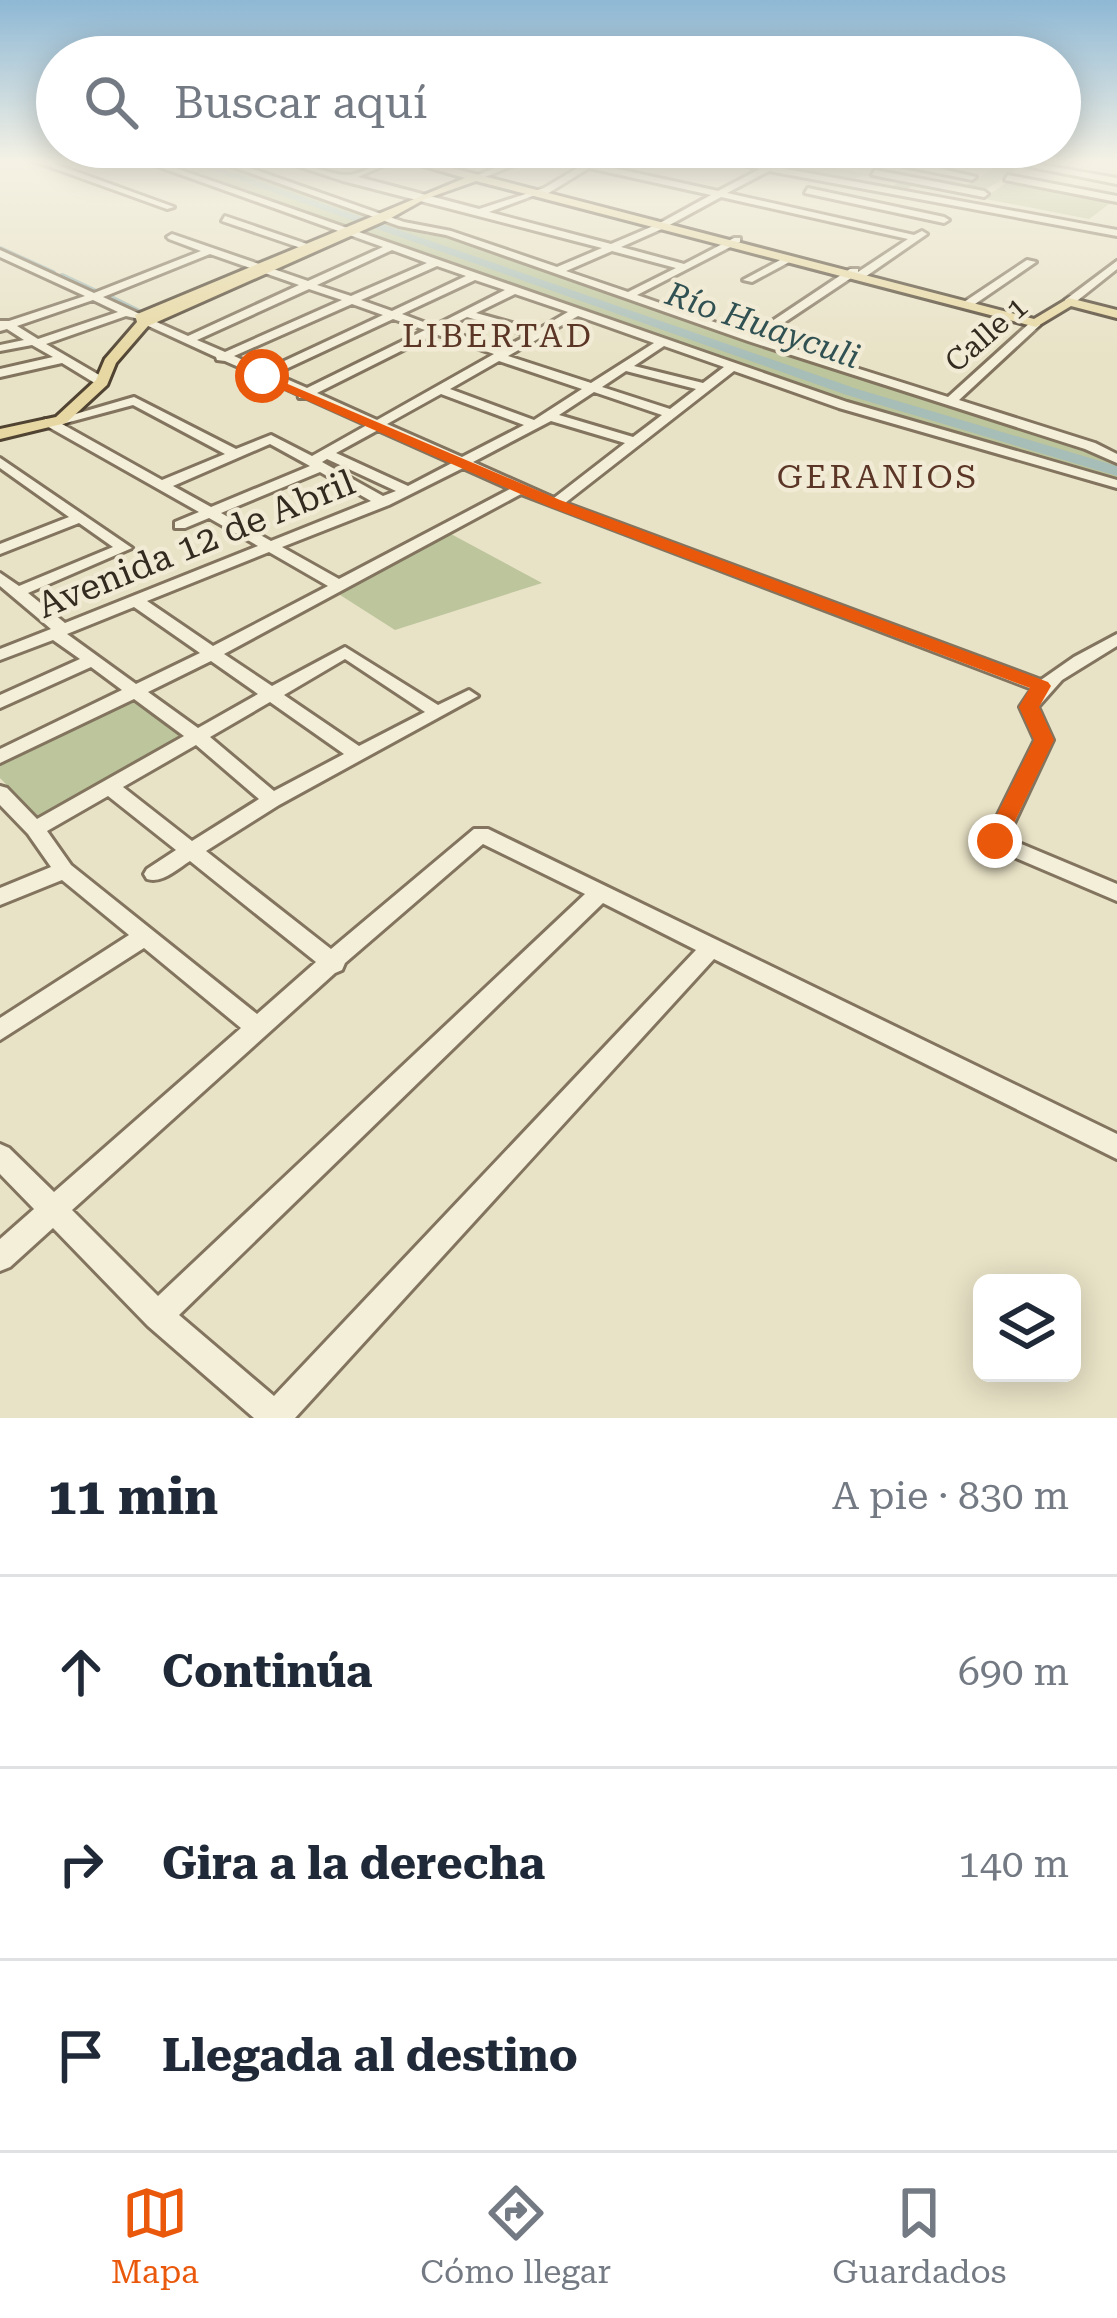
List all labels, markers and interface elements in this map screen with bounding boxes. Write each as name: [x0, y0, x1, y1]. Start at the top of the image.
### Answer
search box: [36, 36, 1081, 168]
icon: search: [78, 69, 144, 135]
text: Buscar aquí: [174, 76, 427, 129]
water label: Río Huayculi: [660, 273, 865, 376]
street label: Calle 1: [938, 289, 1034, 379]
district label: LIBERTAD: [402, 316, 594, 355]
route start: [235, 349, 289, 403]
district label: GERANIOS: [777, 457, 979, 496]
street label: Avenida 12 de Abril: [31, 461, 361, 627]
route end: [968, 814, 1022, 868]
map controls: [973, 1274, 1081, 1382]
button: layers: [973, 1274, 1081, 1382]
text: 11 min: [48, 1467, 218, 1526]
text: A pie · 830 m: [832, 1473, 1069, 1519]
icon: ahead: [48, 1639, 114, 1705]
text: Continúa: [162, 1645, 373, 1698]
text: 690 m: [958, 1649, 1069, 1695]
icon: right: [48, 1831, 114, 1897]
text: Gira a la derecha: [162, 1837, 545, 1890]
text: 140 m: [958, 1841, 1069, 1887]
icon: arrive: [48, 2023, 114, 2089]
text: Llegada al destino: [162, 2029, 578, 2082]
tab: Mapa: [111, 2180, 199, 2291]
tab: Cómo llegar: [420, 2180, 611, 2291]
tab: Guardados: [832, 2180, 1006, 2291]

